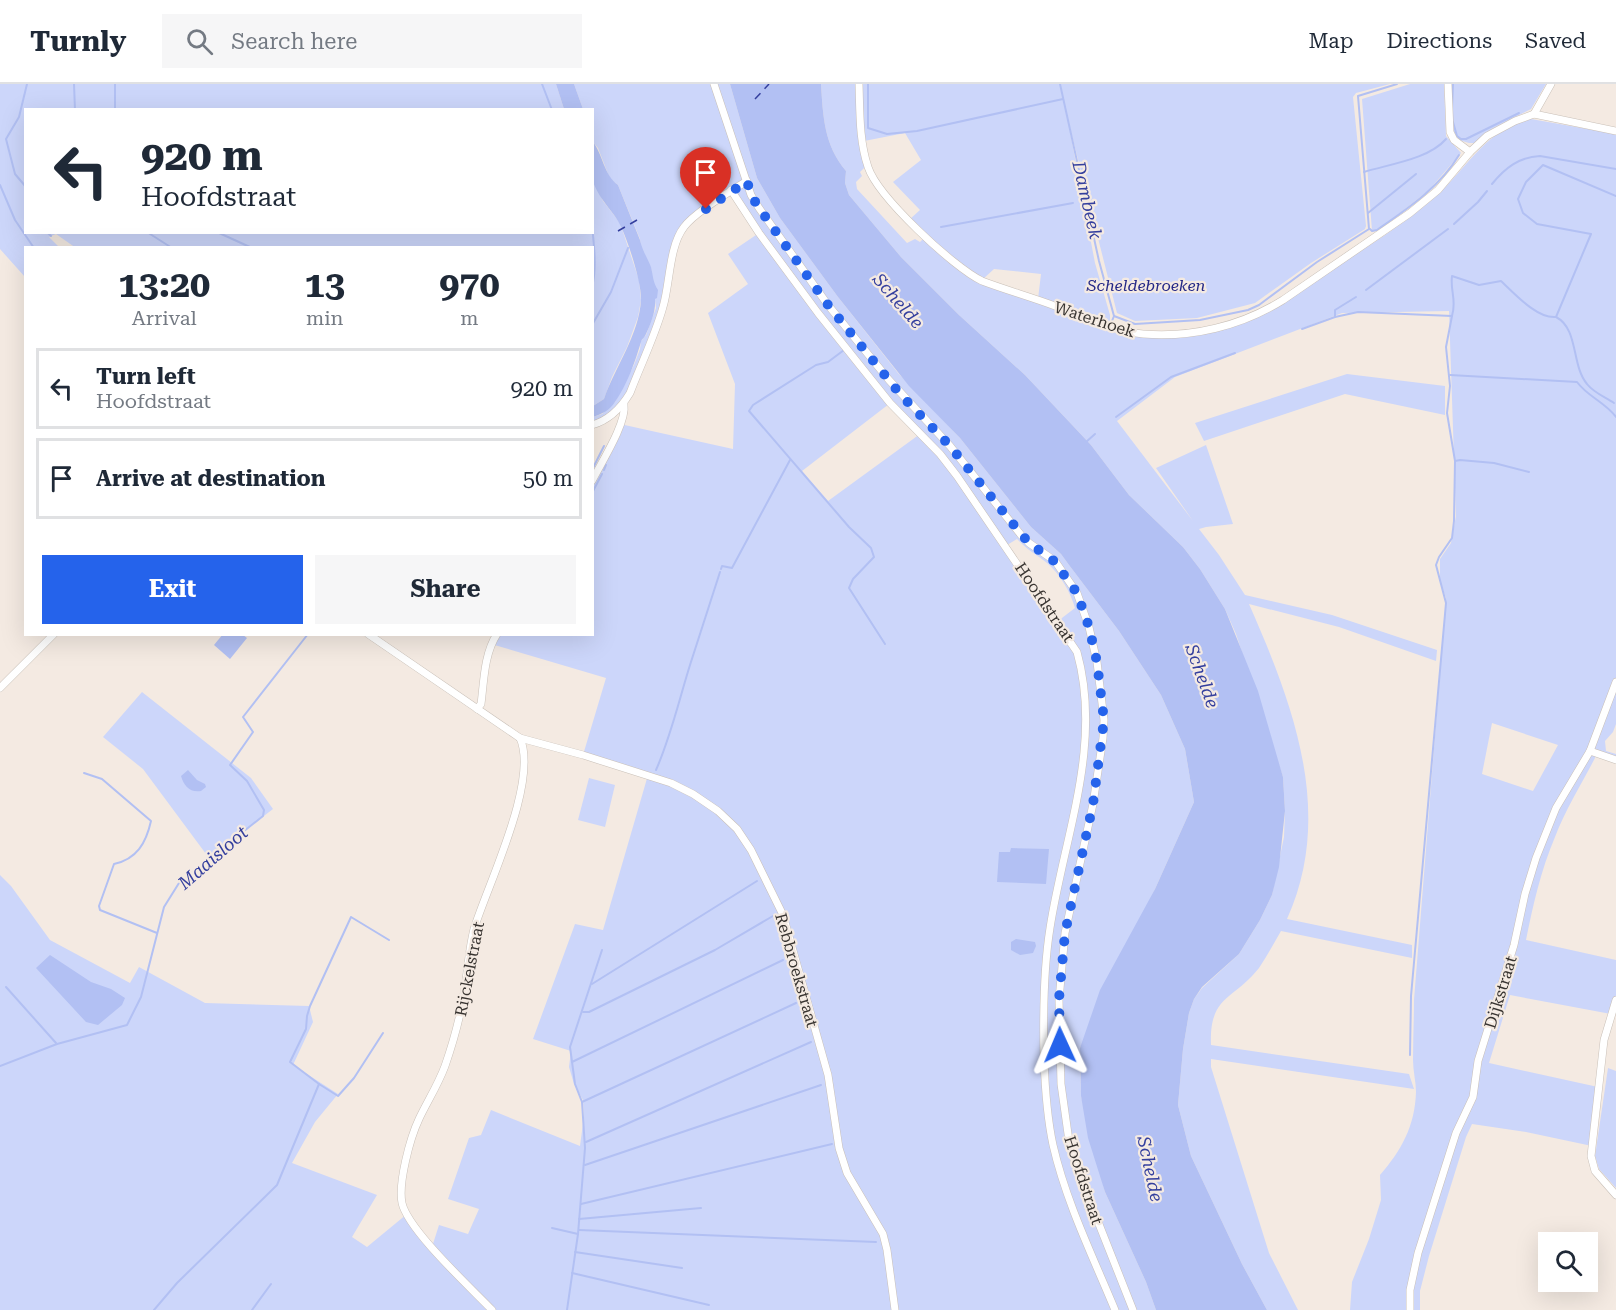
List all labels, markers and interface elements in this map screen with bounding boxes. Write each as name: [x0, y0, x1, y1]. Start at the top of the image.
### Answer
search box: [162, 14, 582, 68]
text: Turnly: [30, 25, 126, 58]
icon: search: [183, 25, 216, 58]
text: Search here: [231, 29, 357, 54]
text: Map: [1309, 29, 1353, 53]
text: Directions: [1386, 29, 1492, 53]
text: Saved: [1525, 29, 1586, 53]
text: 920 m: [141, 131, 263, 180]
icon: left: [42, 132, 120, 210]
pin: [680, 147, 731, 209]
icon: arrive: [689, 156, 722, 189]
water label: Dambeek: [1068, 158, 1107, 241]
text: Hoofdstraat: [141, 181, 296, 213]
text: 13:20: [118, 264, 210, 306]
text: 13: [305, 264, 345, 306]
text: 970: [439, 264, 500, 306]
water label: Schelde: [868, 268, 928, 333]
park label: Scheldebroeken: [1086, 276, 1205, 295]
street label: Waterhoek: [1052, 297, 1138, 342]
text: Arrival: [132, 306, 197, 330]
text: min: [306, 306, 343, 330]
text: m: [460, 306, 479, 330]
text: Turn left: [96, 364, 196, 389]
icon: left: [45, 372, 78, 405]
text: 920 m: [510, 376, 573, 401]
text: Hoofdstraat: [96, 389, 211, 413]
icon: arrive: [45, 462, 78, 495]
text: Arrive at destination: [96, 466, 325, 491]
text: 50 m: [523, 466, 573, 491]
button: Exit: [42, 555, 303, 624]
button: Share: [315, 555, 576, 624]
street label: Hoofdstraat: [1011, 559, 1078, 646]
water label: Schelde: [1181, 640, 1224, 711]
water label: Maaisloot: [173, 821, 252, 894]
street label: Rebbroekstraat: [771, 911, 822, 1029]
street label: Rijckelstraat: [451, 920, 488, 1018]
street label: Dijkstraat: [1480, 953, 1521, 1031]
position arrow: [1028, 1013, 1092, 1077]
street label: Hoofdstraat: [1060, 1133, 1107, 1227]
water label: Schelde: [1133, 1133, 1168, 1204]
map controls: [1538, 1232, 1598, 1292]
button: search: [1538, 1232, 1598, 1292]

